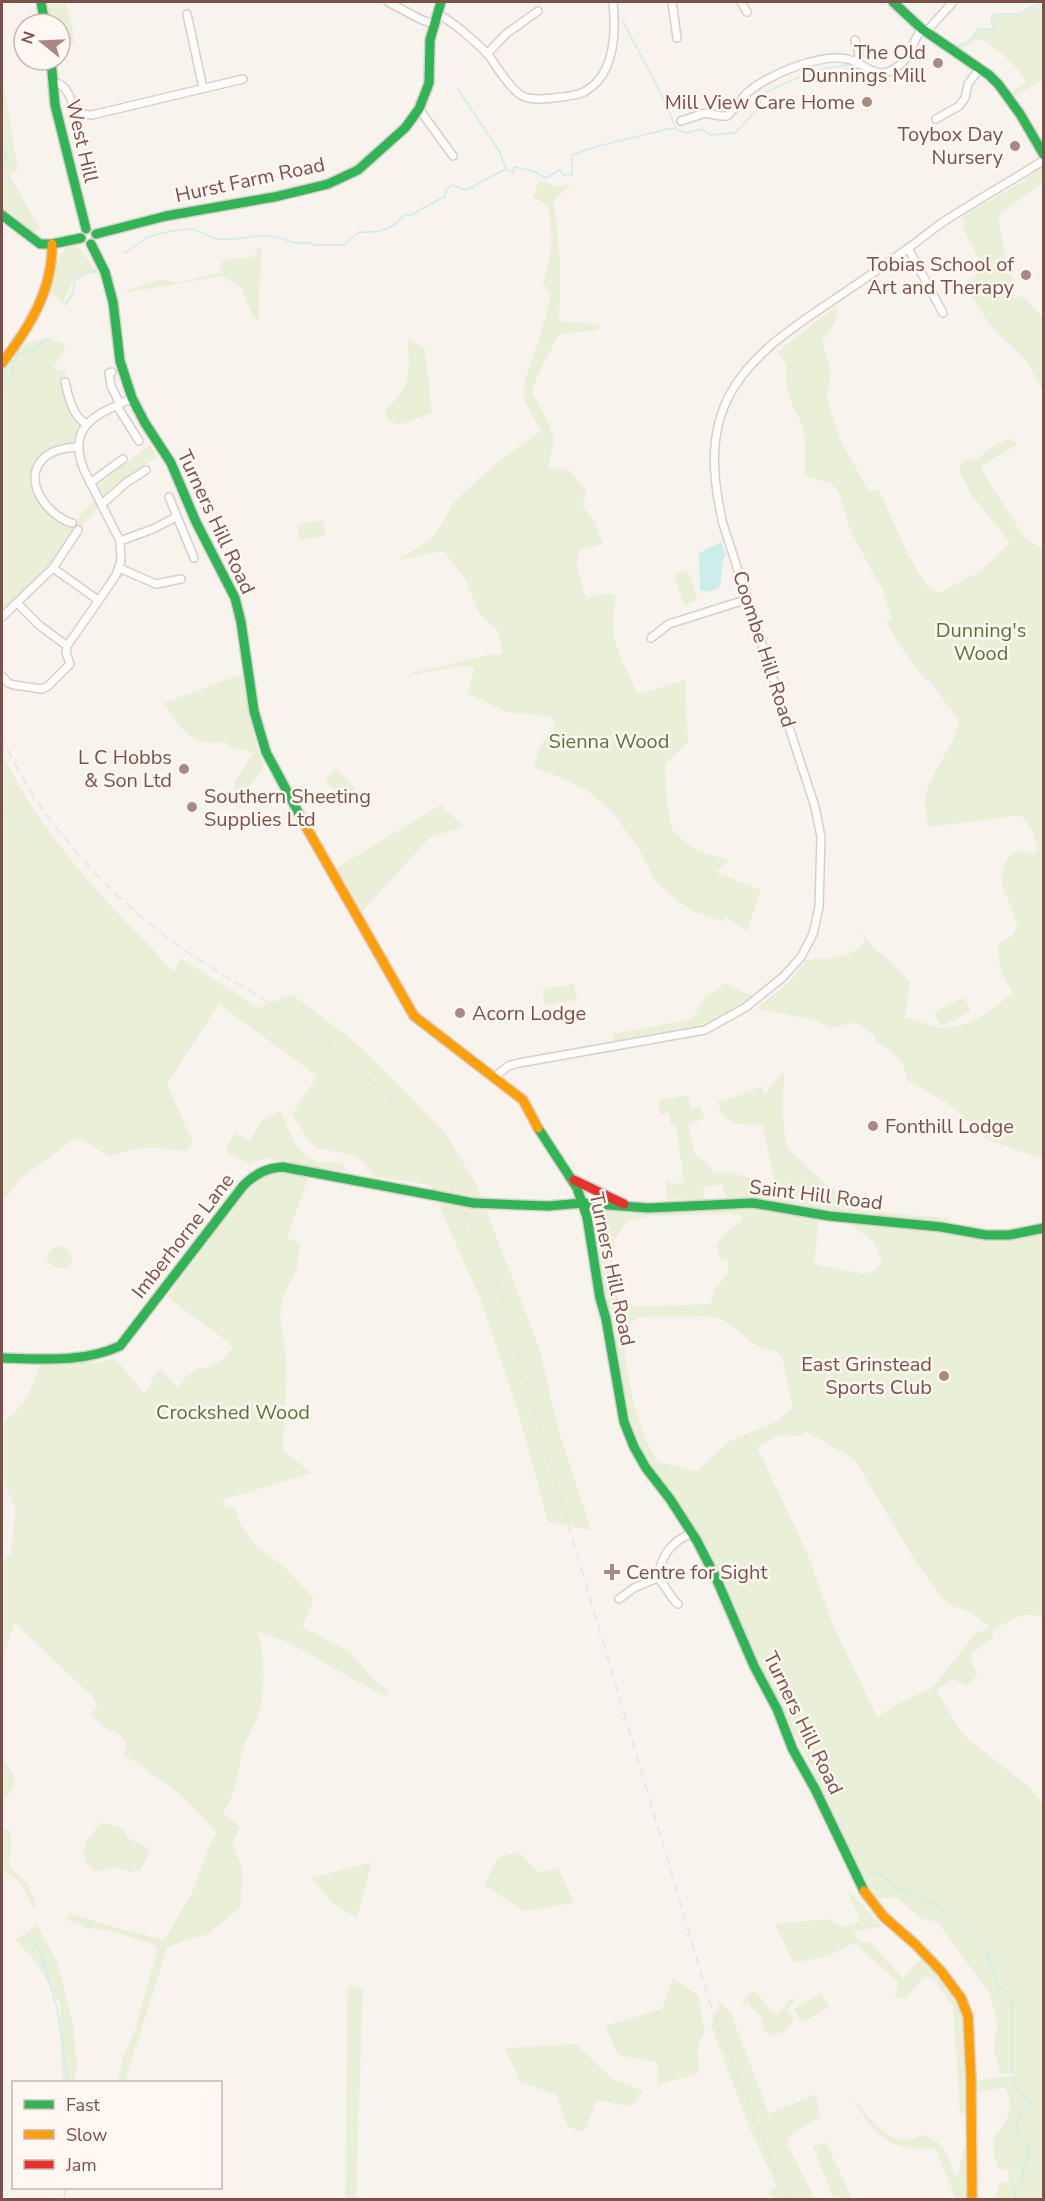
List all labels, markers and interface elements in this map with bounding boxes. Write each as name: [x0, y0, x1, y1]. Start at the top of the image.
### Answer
north arrow: [12, 12, 72, 72]
text: N: [16, 29, 41, 47]
place label: The Old Dunnings Mill: [801, 39, 926, 89]
marker: The Old Dunnings Mill: [931, 56, 945, 70]
place label: Mill View Care Home: [665, 89, 855, 116]
marker: Mill View Care Home: [860, 95, 874, 109]
street label: West Hill: [59, 97, 105, 185]
place label: Toybox Day Nursery: [897, 121, 1004, 171]
marker: Toybox Day Nursery: [1008, 139, 1022, 153]
street label: Hurst Farm Road: [173, 151, 327, 209]
place label: Tobias School of Art and Therapy: [867, 251, 1015, 301]
marker: Tobias School of Art and Therapy: [1019, 268, 1033, 282]
street label: Turners Hill Road: [171, 446, 261, 598]
street label: Coombe Hill Road: [726, 567, 802, 731]
park label: Dunning's Wood: [936, 617, 1026, 667]
park label: Sienna Wood: [549, 728, 669, 755]
place label: L C Hobbs & Son Ltd: [78, 744, 172, 794]
marker: L C Hobbs & Son Ltd: [177, 762, 191, 776]
place label: Southern Sheeting Supplies Ltd: [204, 783, 371, 833]
marker: Southern Sheeting Supplies Ltd: [185, 800, 199, 814]
place label: Acorn Lodge: [472, 1000, 586, 1027]
marker: Acorn Lodge: [453, 1006, 467, 1020]
place label: Fonthill Lodge: [885, 1113, 1014, 1140]
marker: Fonthill Lodge: [866, 1119, 880, 1133]
street label: Imberhorne Lane: [126, 1168, 240, 1304]
street label: Saint Hill Road: [748, 1173, 884, 1217]
street label: Turners Hill Road: [583, 1190, 641, 1348]
place label: East Grinstead Sports Club: [801, 1351, 932, 1401]
marker: East Grinstead Sports Club: [937, 1369, 951, 1383]
park label: Crockshed Wood: [156, 1399, 310, 1426]
place label: Centre for Sight: [626, 1559, 768, 1586]
marker: Centre for Sight: [603, 1563, 621, 1581]
street label: Turners Hill Road: [757, 1647, 849, 1799]
legend: [12, 2081, 222, 2189]
text: Fast: [66, 2093, 101, 2117]
text: Slow: [66, 2123, 107, 2147]
text: Jam: [65, 2153, 97, 2177]

